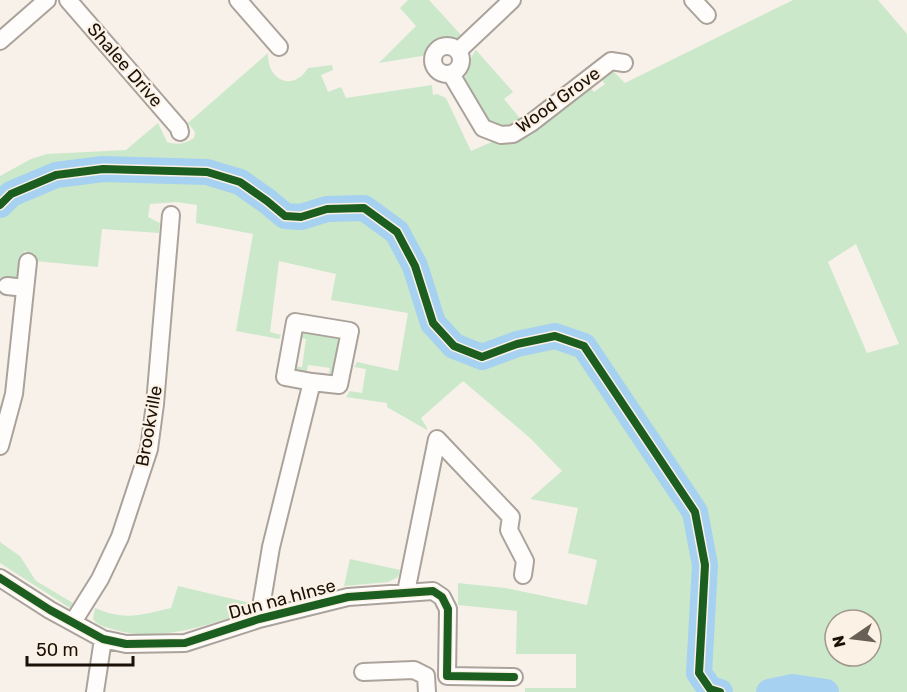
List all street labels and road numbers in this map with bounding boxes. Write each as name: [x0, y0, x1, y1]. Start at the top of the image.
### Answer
street label: Shalee Drive: [82, 18, 168, 112]
street label: Wood Grove: [512, 62, 604, 138]
street label: Brookville: [131, 384, 167, 468]
street label: Dun na hInse: [226, 574, 338, 624]

